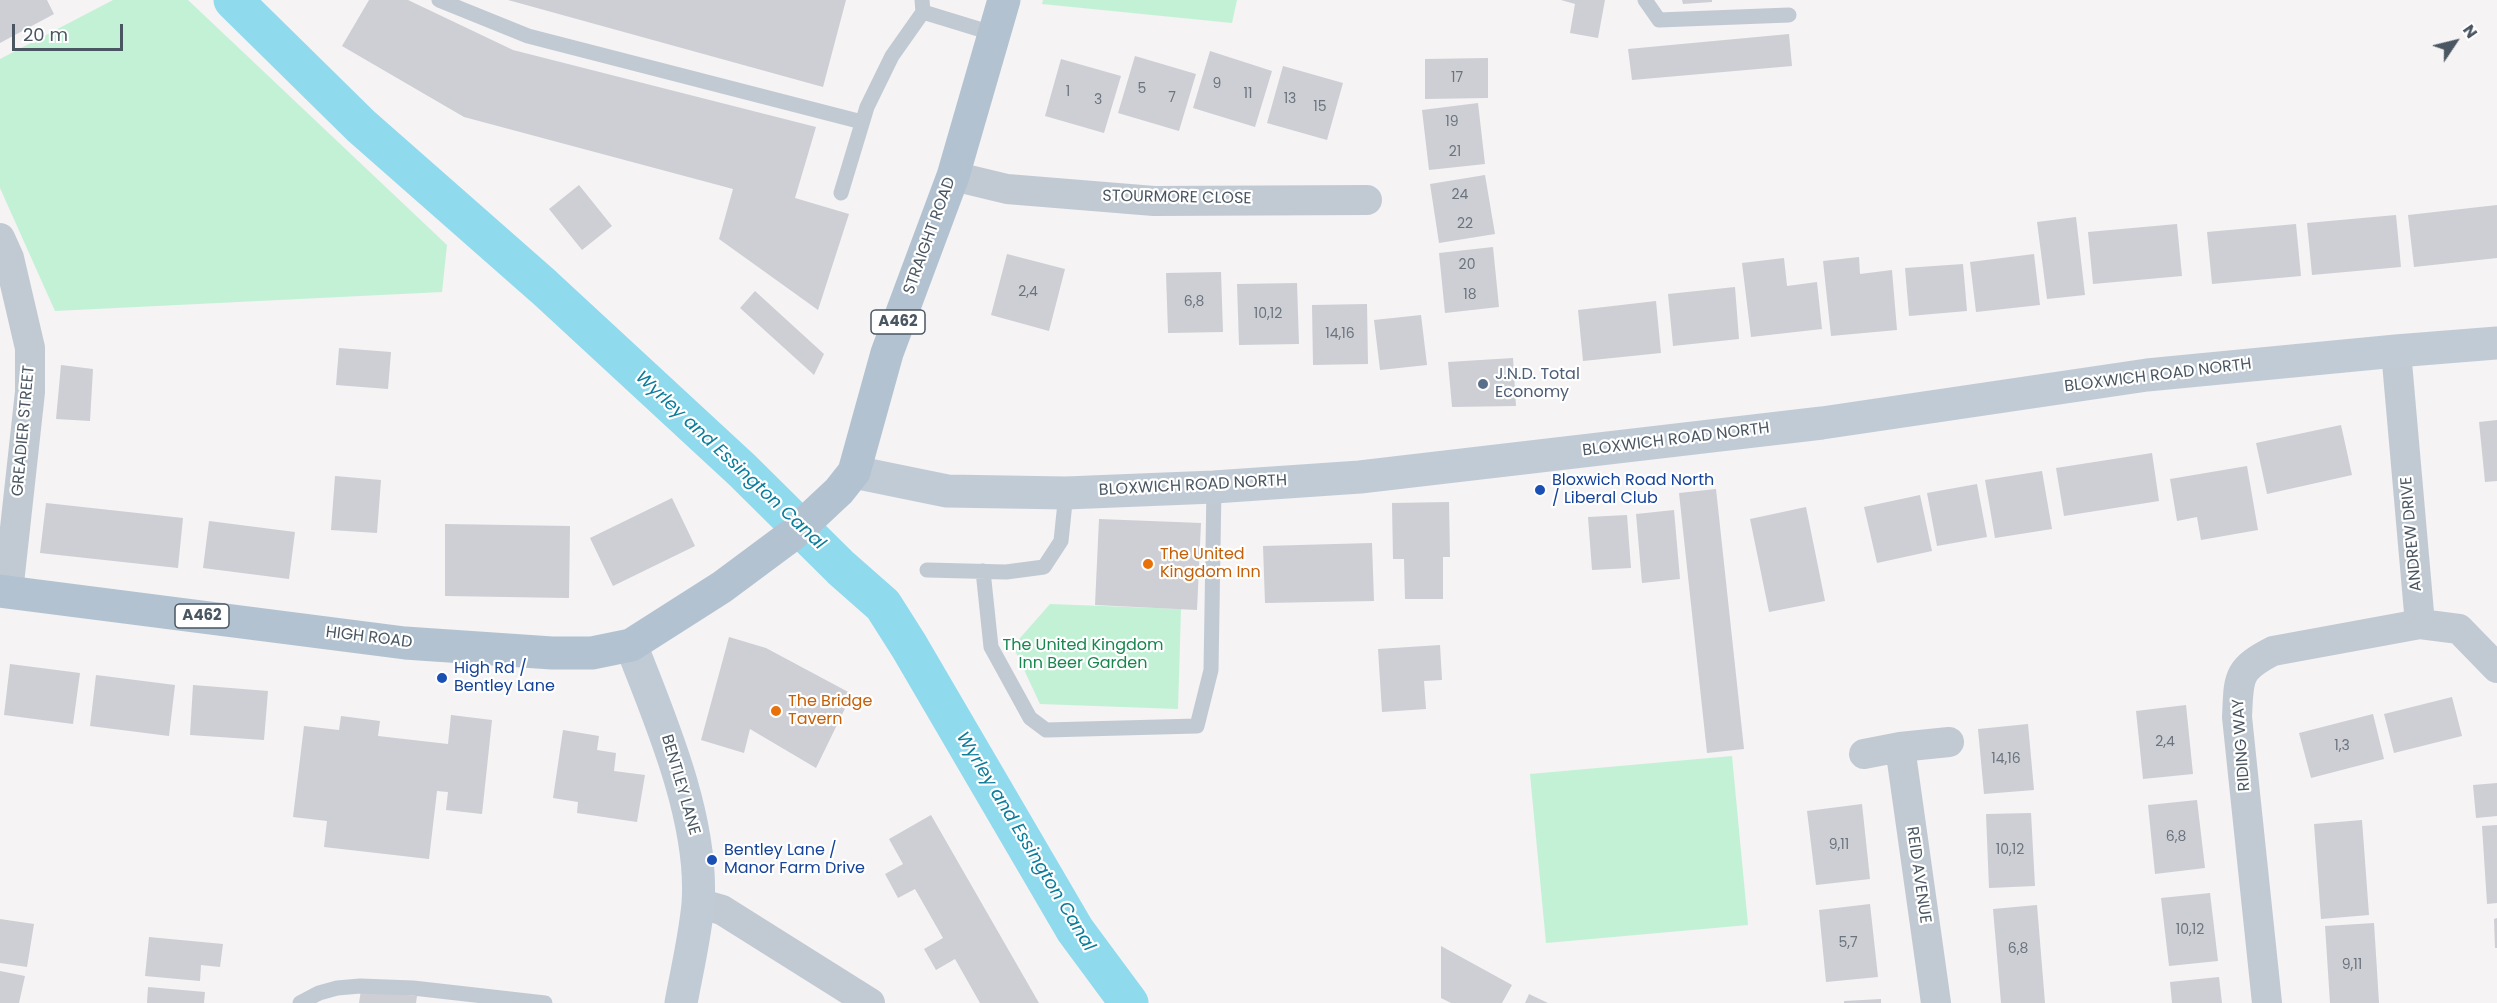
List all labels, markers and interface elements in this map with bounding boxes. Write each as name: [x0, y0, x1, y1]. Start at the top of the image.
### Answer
scale bar: [15, 12, 126, 50]
north arrow: [2425, 12, 2485, 72]
text: N: [2457, 20, 2483, 43]
text: 20 m: [23, 22, 68, 47]
house number: 17: [1451, 70, 1463, 86]
house number: 9: [1213, 76, 1221, 92]
house number: 5: [1138, 81, 1146, 97]
house number: 1: [1066, 84, 1070, 100]
house number: 11: [1244, 86, 1252, 102]
house number: 7: [1168, 90, 1176, 106]
house number: 13: [1284, 91, 1296, 107]
house number: 3: [1094, 92, 1102, 108]
house number: 15: [1313, 99, 1327, 115]
house number: 19: [1445, 114, 1459, 130]
house number: 21: [1449, 144, 1461, 160]
street label: STRAIGHT ROAD: [900, 175, 960, 297]
street label: STOURMORE CLOSE: [1102, 187, 1252, 209]
house number: 24: [1452, 187, 1468, 203]
house number: 22: [1457, 216, 1473, 232]
house number: 20: [1459, 257, 1475, 273]
house number: 2,4: [1018, 284, 1038, 300]
house number: 18: [1463, 287, 1477, 303]
house number: 6,8: [1184, 294, 1204, 310]
house number: 10,12: [1254, 306, 1282, 322]
road number: A462: [871, 310, 925, 334]
house number: 14,16: [1325, 326, 1355, 342]
street label: BLOXWICH ROAD NORTH: [2063, 355, 2253, 397]
street label: GREADIER STREET: [9, 365, 39, 497]
place label: J.N.D. Total Economy: [1495, 365, 1580, 403]
water label: Wyrley and Essington Canal: [630, 367, 830, 555]
marker: J.N.D. Total Economy: [1476, 377, 1490, 391]
street label: BLOXWICH ROAD NORTH: [1581, 419, 1771, 461]
street label: BLOXWICH ROAD NORTH: [1098, 471, 1288, 501]
place label: Bloxwich Road North / Liberal Club: [1552, 471, 1714, 509]
street label: ANDREW DRIVE: [2397, 476, 2427, 592]
marker: Bloxwich Road North / Liberal Club: [1533, 483, 1547, 497]
place label: The United Kingdom Inn: [1160, 545, 1261, 583]
marker: The United Kingdom Inn: [1141, 557, 1155, 571]
road number: A462: [175, 604, 229, 628]
street label: HIGH ROAD: [325, 623, 413, 653]
park label: The United Kingdom Inn Beer Garden: [1002, 636, 1164, 674]
place label: High Rd / Bentley Lane: [454, 659, 555, 697]
marker: High Rd / Bentley Lane: [435, 671, 449, 685]
place label: The Bridge Tavern: [788, 692, 872, 730]
street label: RIDING WAY: [2229, 698, 2255, 792]
marker: The Bridge Tavern: [769, 704, 783, 718]
water label: Wyrley and Essington Canal: [951, 728, 1099, 956]
street label: BENTLEY LANE: [656, 732, 704, 838]
house number: 2,4: [2155, 734, 2175, 750]
house number: 1,3: [2334, 738, 2350, 754]
house number: 14,16: [1991, 751, 2021, 767]
street label: REID AVENUE: [1902, 825, 1934, 925]
house number: 6,8: [2166, 829, 2186, 845]
house number: 9,11: [1829, 837, 1849, 853]
place label: Bentley Lane / Manor Farm Drive: [724, 841, 865, 879]
house number: 10,12: [1996, 842, 2024, 858]
marker: Bentley Lane / Manor Farm Drive: [705, 853, 719, 867]
house number: 10,12: [2176, 922, 2204, 938]
house number: 5,7: [1838, 935, 1858, 951]
house number: 6,8: [2008, 941, 2028, 957]
house number: 9,11: [2342, 957, 2362, 973]

